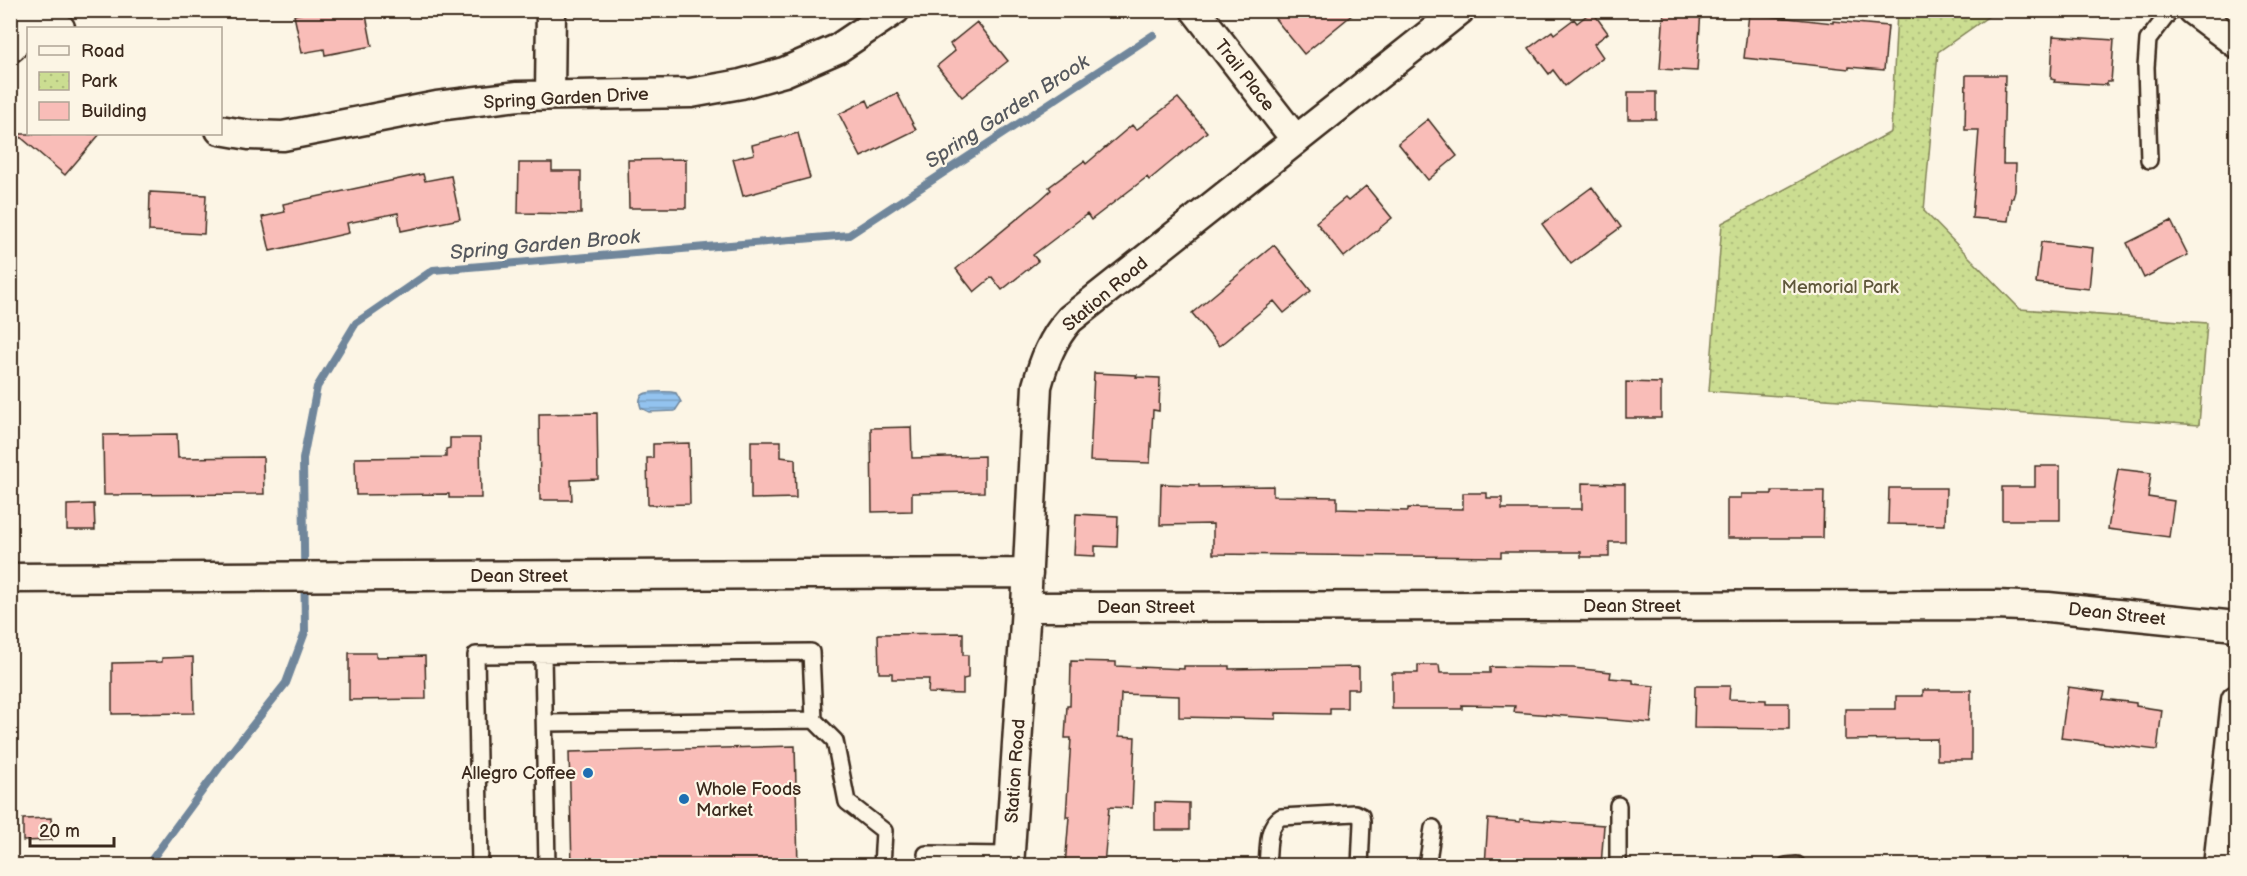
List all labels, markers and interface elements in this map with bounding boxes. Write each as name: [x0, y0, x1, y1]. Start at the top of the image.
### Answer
legend: [27, 27, 222, 135]
street label: Trail Place: [1210, 35, 1279, 116]
text: Road: [81, 41, 125, 62]
water label: Spring Garden Brook: [921, 49, 1095, 174]
text: Park: [81, 71, 117, 92]
street label: Spring Garden Drive: [483, 84, 650, 113]
text: Building: [81, 101, 147, 122]
water label: Spring Garden Brook: [449, 225, 642, 265]
street label: Station Road: [1059, 253, 1152, 336]
park label: Memorial Park: [1781, 277, 1899, 298]
street label: Dean Street: [470, 566, 568, 587]
street label: Dean Street: [1583, 596, 1681, 617]
street label: Dean Street: [1097, 597, 1195, 618]
street label: Dean Street: [2067, 599, 2167, 630]
street label: Station Road: [1001, 718, 1030, 824]
place label: Allegro Coffee: [461, 763, 576, 784]
marker: Allegro Coffee: [581, 766, 595, 780]
place label: Whole Foods Market: [696, 779, 801, 821]
marker: Whole Foods Market: [677, 792, 691, 806]
scale bar: [30, 810, 114, 848]
text: 20 m: [39, 821, 80, 842]

